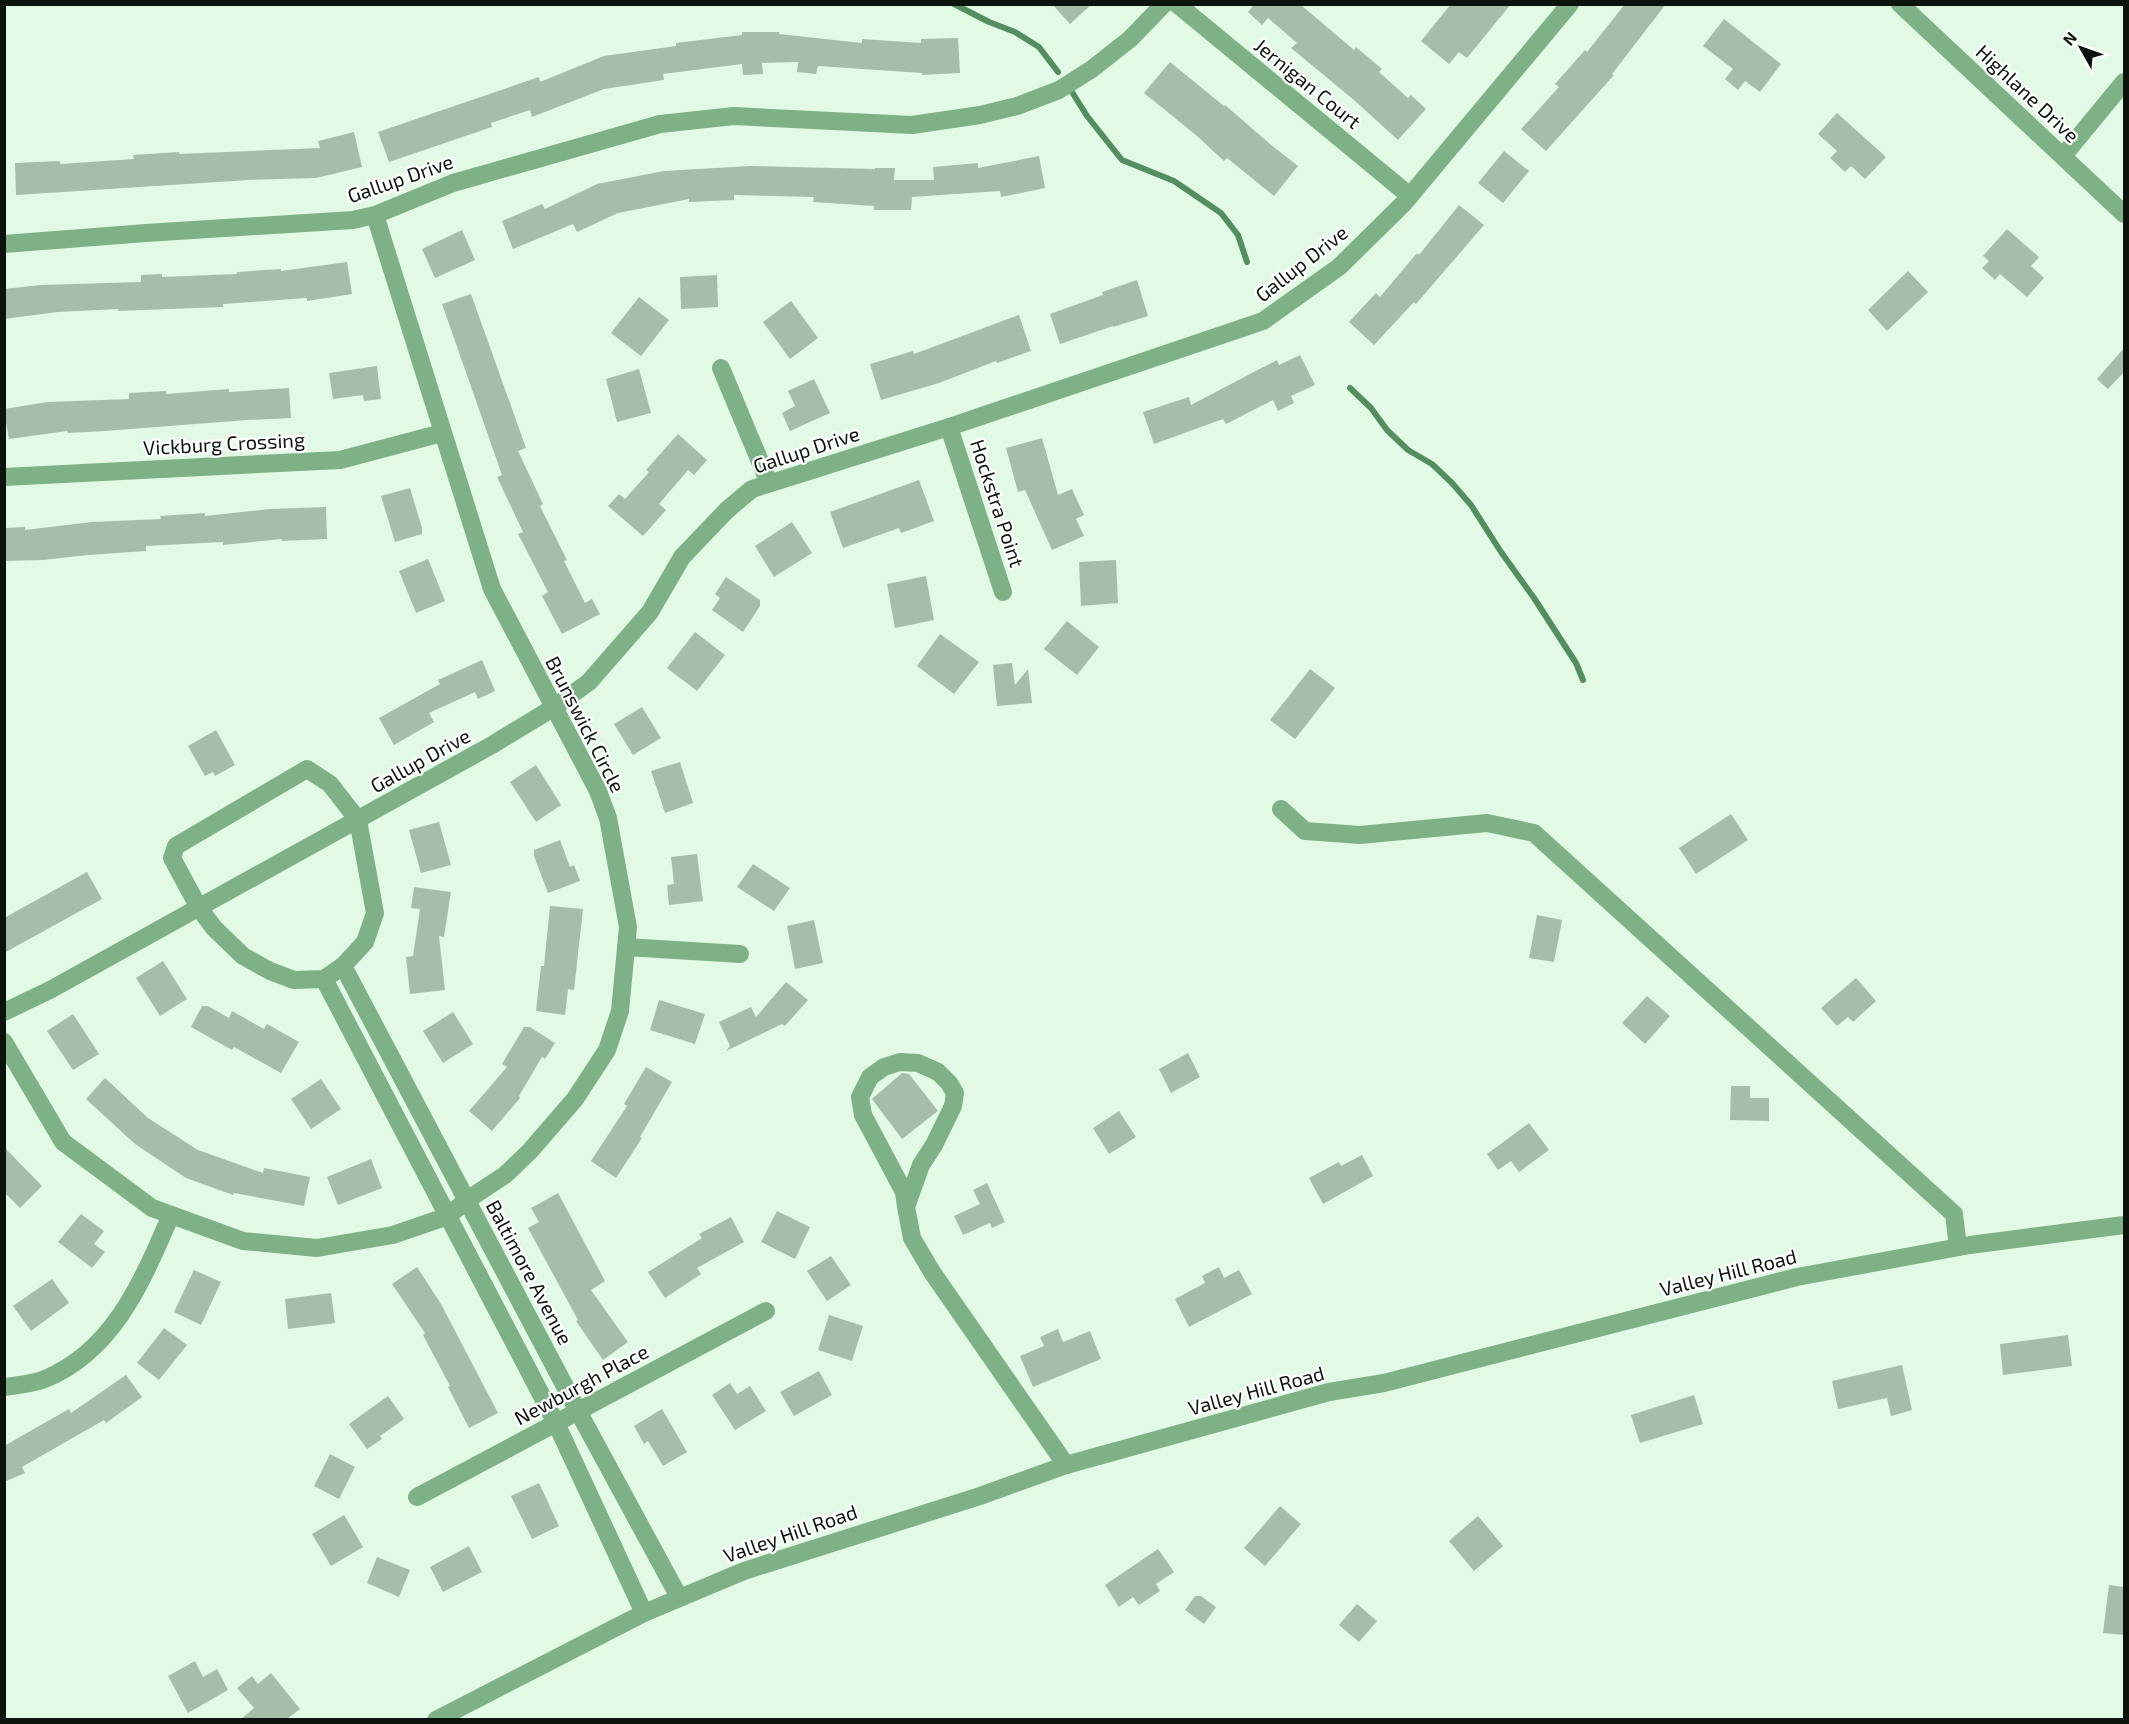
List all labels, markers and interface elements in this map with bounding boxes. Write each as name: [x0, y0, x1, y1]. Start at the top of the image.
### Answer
north arrow: [2051, 18, 2111, 78]
text: N: [2058, 28, 2080, 49]
street label: Jernigan Court: [1250, 33, 1366, 133]
street label: Highlane Drive: [1971, 39, 2085, 147]
street label: Gallup Drive: [344, 149, 456, 207]
street label: Gallup Drive: [1250, 220, 1352, 306]
street label: Gallup Drive: [750, 421, 862, 477]
street label: Vickburg Crossing: [142, 427, 306, 459]
street label: Hockstra Point: [966, 436, 1030, 570]
street label: Brunswick Circle: [541, 652, 631, 796]
street label: Gallup Drive: [366, 723, 474, 797]
street label: Baltimore Avenue: [482, 1196, 578, 1348]
street label: Valley Hill Road: [1657, 1243, 1799, 1301]
street label: Newburgh Place: [510, 1339, 652, 1429]
street label: Valley Hill Road: [1185, 1360, 1327, 1420]
street label: Valley Hill Road: [720, 1499, 860, 1567]

